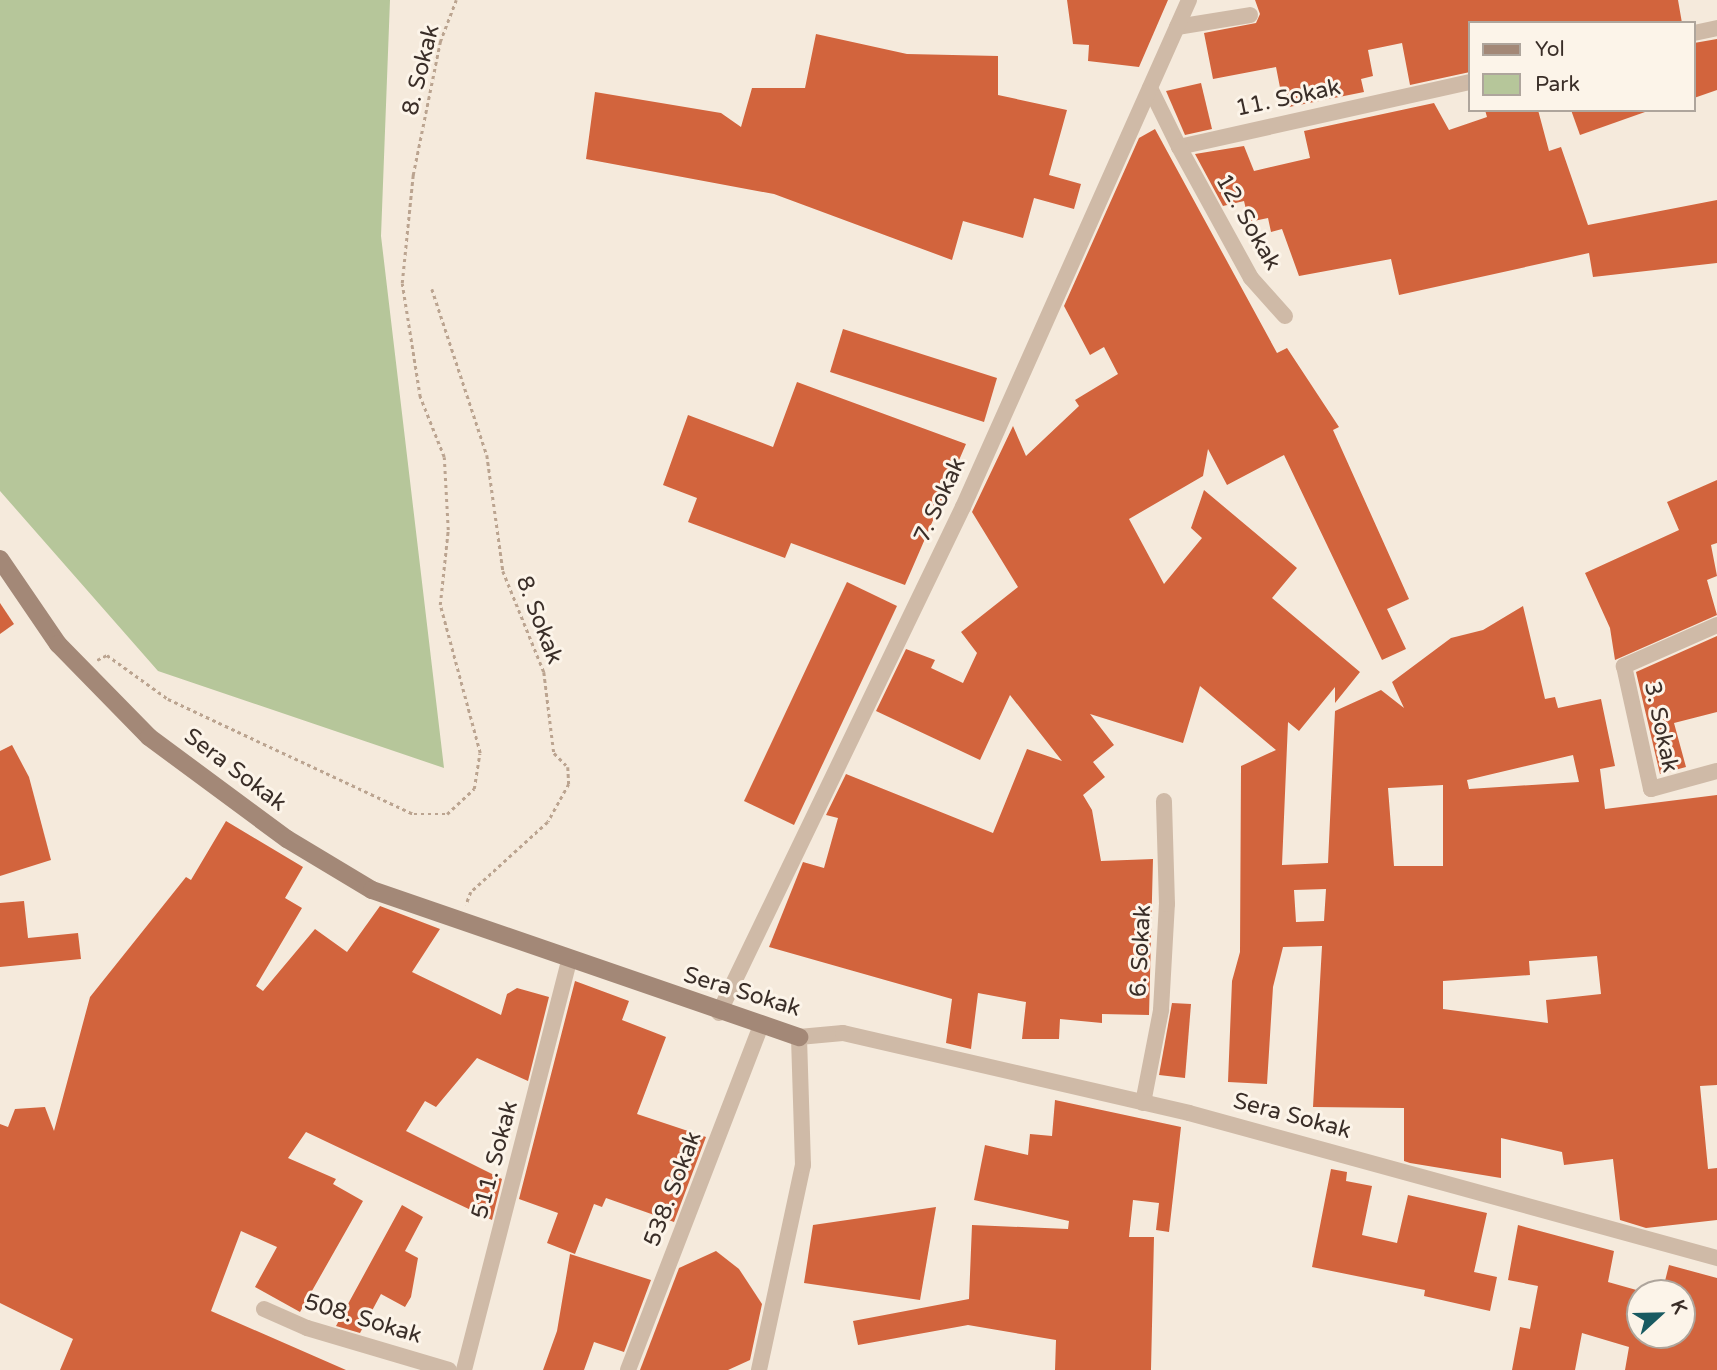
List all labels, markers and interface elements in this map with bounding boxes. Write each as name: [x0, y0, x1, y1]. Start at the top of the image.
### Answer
legend: [1468, 21, 1696, 112]
street label: 8. Sokak: [396, 22, 446, 118]
text: Yol: [1535, 37, 1565, 62]
text: Park: [1535, 72, 1580, 97]
street label: 11. Sokak: [1233, 73, 1343, 123]
street label: 12. Sokak: [1209, 169, 1287, 275]
street label: 7. Sokak: [908, 453, 972, 547]
street label: 8. Sokak: [510, 572, 568, 668]
street label: 3. Sokak: [1638, 679, 1684, 775]
street label: Sera Sokak: [178, 723, 292, 817]
street label: 6. Sokak: [1125, 904, 1157, 998]
street label: Sera Sokak: [680, 961, 804, 1023]
street label: Sera Sokak: [1230, 1087, 1354, 1145]
street label: 511. Sokak: [466, 1098, 524, 1222]
street label: 538. Sokak: [638, 1127, 708, 1251]
north arrow: [1626, 1279, 1696, 1349]
street label: 508. Sokak: [301, 1288, 425, 1350]
text: K: [1666, 1297, 1691, 1317]

